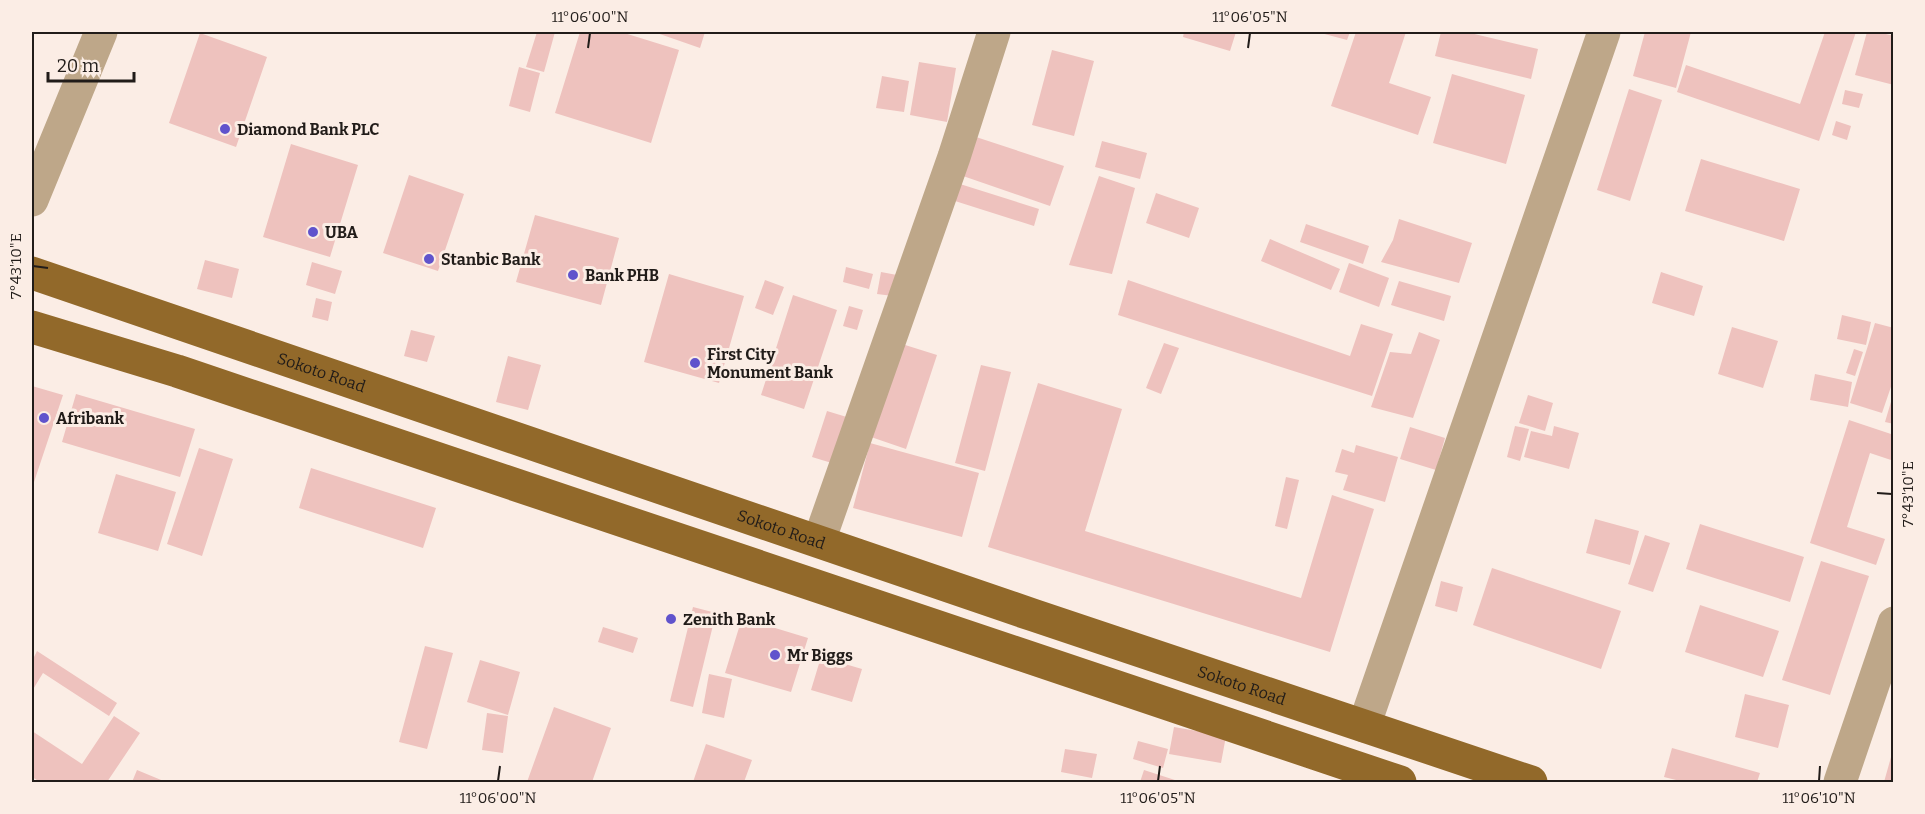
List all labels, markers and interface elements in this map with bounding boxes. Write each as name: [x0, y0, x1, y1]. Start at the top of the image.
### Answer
text: 11°06'00"N: [552, 8, 629, 26]
text: 11°06'05"N: [1212, 8, 1288, 26]
scale bar: [48, 45, 134, 83]
text: 20 m: [57, 55, 99, 77]
place label: Diamond Bank PLC: [237, 120, 379, 139]
marker: Diamond Bank PLC: [218, 122, 232, 136]
place label: UBA: [325, 223, 359, 242]
marker: UBA: [306, 225, 320, 239]
text: 7°43'10"E: [7, 233, 25, 299]
place label: Stanbic Bank: [441, 250, 541, 269]
marker: Stanbic Bank: [422, 252, 436, 266]
place label: Bank PHB: [585, 266, 659, 285]
marker: Bank PHB: [566, 268, 580, 282]
place label: First City Monument Bank: [707, 345, 833, 382]
street label: Sokoto Road: [275, 349, 368, 396]
marker: First City Monument Bank: [688, 356, 702, 370]
place label: Afribank: [56, 409, 125, 428]
marker: Afribank: [37, 411, 51, 425]
text: 7°43'10"E: [1899, 461, 1917, 527]
street label: Sokoto Road: [735, 506, 828, 554]
place label: Zenith Bank: [683, 610, 776, 629]
marker: Zenith Bank: [664, 612, 678, 626]
place label: Mr Biggs: [787, 646, 853, 665]
marker: Mr Biggs: [768, 648, 782, 662]
street label: Sokoto Road: [1195, 662, 1289, 709]
text: 11°06'00"N: [460, 789, 537, 807]
text: 11°06'05"N: [1120, 789, 1196, 807]
text: 11°06'10"N: [1782, 789, 1856, 807]

